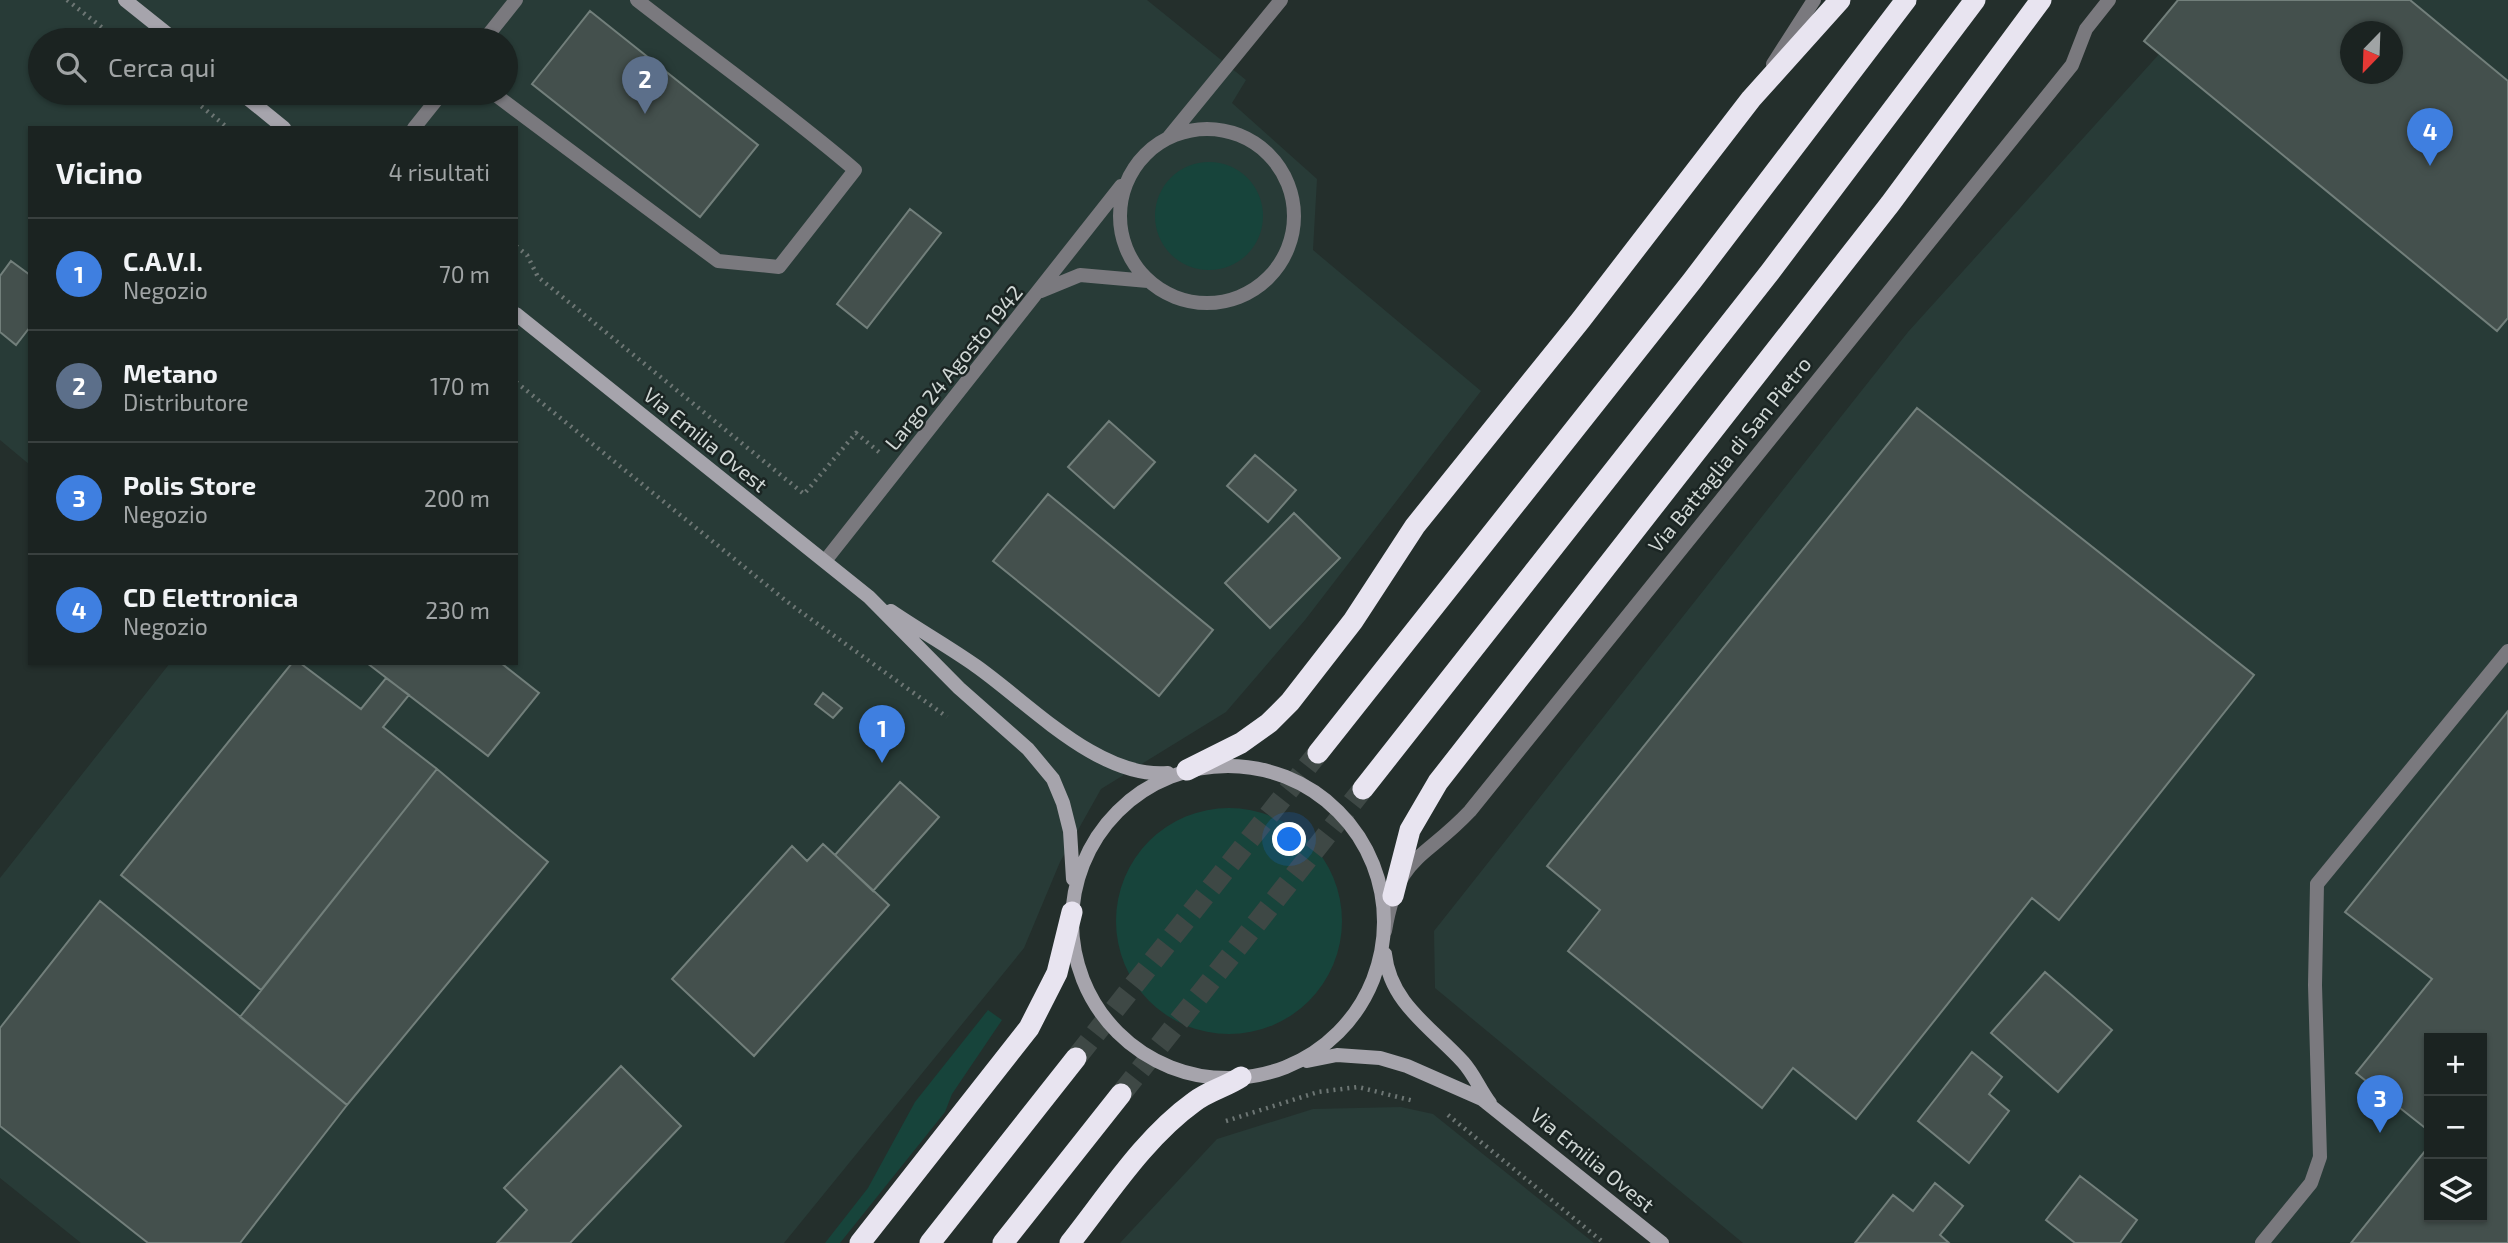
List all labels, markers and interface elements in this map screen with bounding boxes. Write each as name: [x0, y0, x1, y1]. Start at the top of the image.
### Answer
north arrow: [2340, 21, 2403, 84]
search box: [28, 28, 518, 105]
icon: search: [52, 48, 90, 86]
text: Cerca qui: [108, 51, 216, 82]
pin: 2: [622, 56, 668, 114]
pin: 4: [2407, 108, 2453, 166]
text: Vicino: [56, 154, 143, 190]
text: 4 risultati: [388, 158, 490, 186]
text: C.A.V.I.: [123, 245, 203, 276]
text: 1: [74, 260, 84, 288]
text: 70 m: [439, 260, 490, 288]
text: Negozio: [123, 276, 208, 304]
street label: Largo 24 Agosto 1942: [879, 280, 1027, 454]
street label: Via Battaglia di San Pietro: [1642, 351, 1816, 557]
text: Metano: [123, 357, 218, 388]
text: 2: [72, 372, 86, 400]
text: 170 m: [430, 372, 490, 400]
street label: Via Emilia Ovest: [639, 381, 773, 497]
text: Distributore: [123, 388, 249, 416]
text: Polis Store: [123, 469, 256, 500]
text: 3: [72, 484, 86, 512]
text: 200 m: [424, 484, 490, 512]
text: Negozio: [123, 500, 208, 528]
text: CD Elettronica: [123, 581, 298, 612]
text: 4: [72, 596, 86, 624]
text: 230 m: [425, 596, 490, 624]
text: Negozio: [123, 612, 208, 640]
pin: 1: [859, 705, 905, 763]
your location: [1272, 822, 1306, 856]
map controls: [2424, 1033, 2487, 1222]
button: +: [2424, 1033, 2487, 1096]
pin: 3: [2357, 1075, 2403, 1133]
button: −: [2424, 1096, 2487, 1159]
street label: Via Emilia Ovest: [1526, 1101, 1660, 1217]
button: layers: [2424, 1159, 2487, 1222]

